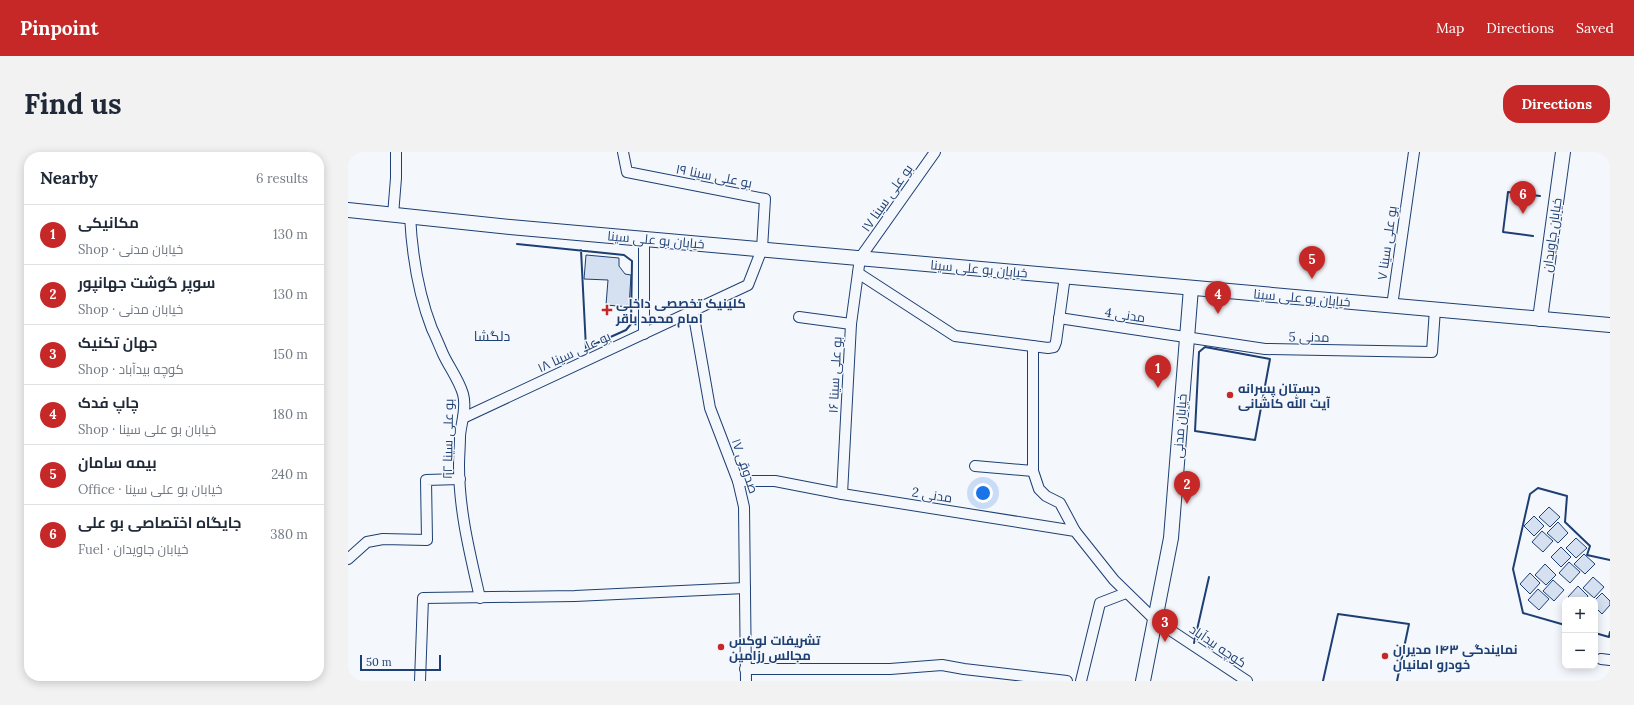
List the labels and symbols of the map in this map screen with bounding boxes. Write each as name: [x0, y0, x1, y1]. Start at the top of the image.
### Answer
street label: بو علی سینا ۱۹: [674, 160, 754, 192]
street label: بو علی سینا ۱۷: [857, 161, 917, 235]
pin: 6: [1510, 181, 1536, 214]
street label: خیابان جاویدان: [1538, 197, 1566, 273]
street label: بو علی سینا ۷: [1373, 205, 1401, 281]
street label: خیابان بو علی سینا: [607, 227, 705, 253]
pin: 5: [1299, 246, 1325, 279]
street label: خیابان بو علی سینا: [930, 256, 1028, 282]
pin: 4: [1205, 281, 1231, 314]
street label: خیابان بو علی سینا: [1253, 285, 1351, 311]
place label: کلینیک تخصصی داخلی امام محمد باقر: [615, 295, 746, 328]
marker: کلینیک تخصصی داخلی امام محمد باقر: [601, 304, 613, 316]
street label: مدنی 4: [1104, 304, 1146, 326]
district label: دلگشا: [474, 327, 510, 345]
street label: بو علی سینا ۱۸: [535, 328, 613, 376]
street label: مدنی 5: [1288, 328, 1330, 346]
street label: بو علی سینا ۱۶: [824, 336, 846, 414]
pin: 1: [1145, 355, 1171, 388]
place label: دبستان پسرانه آیت الله کاشانی: [1238, 380, 1331, 412]
marker: دبستان پسرانه آیت الله کاشانی: [1225, 390, 1235, 400]
street label: خیابان مدنی: [1169, 393, 1191, 459]
street label: بو علی سینا ۲۲: [439, 399, 457, 479]
street label: صدوقی ۱۷: [728, 436, 762, 496]
pin: 2: [1174, 471, 1200, 504]
street label: مدنی 2: [911, 483, 953, 507]
your location: [973, 483, 993, 503]
pin: 3: [1152, 609, 1178, 642]
street label: کوچه بیدآباد: [1186, 621, 1250, 672]
place label: تشریفات لوکس مجالس رزامین: [729, 632, 821, 664]
place label: نمایندگی ۱۴۳ مدیران خودرو امانیان: [1393, 641, 1518, 673]
marker: تشریفات لوکس مجالس رزامین: [716, 642, 726, 652]
marker: نمایندگی ۱۴۳ مدیران خودرو امانیان: [1380, 651, 1390, 661]
scale bar: [360, 653, 441, 672]

